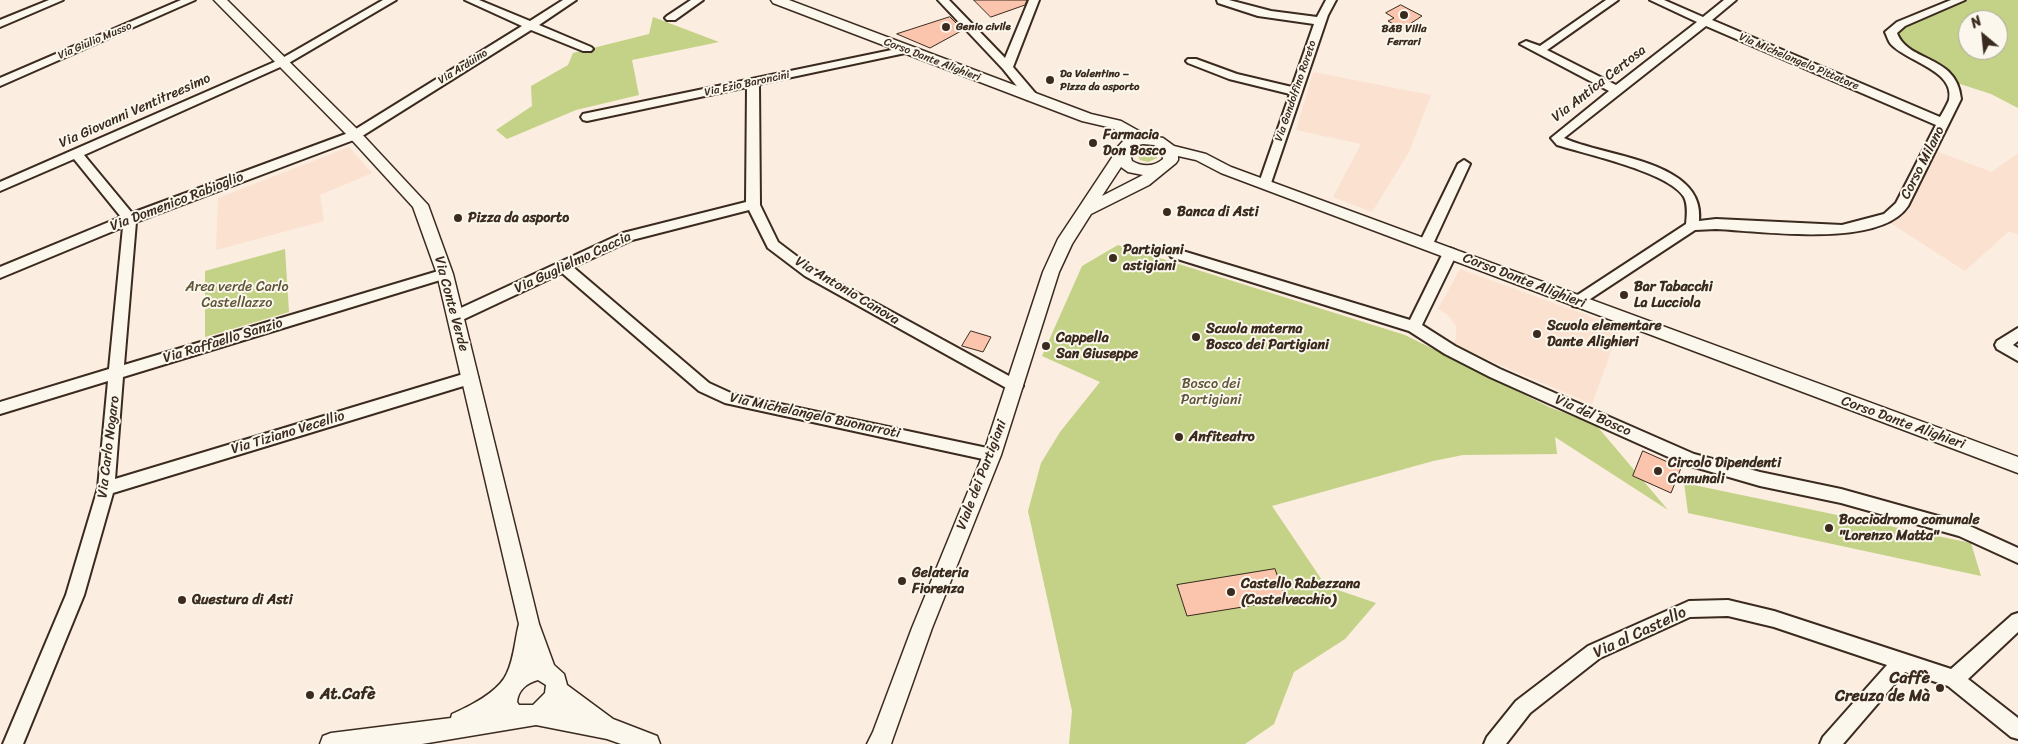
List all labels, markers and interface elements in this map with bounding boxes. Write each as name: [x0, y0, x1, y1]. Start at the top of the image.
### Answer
marker: B&B Villa Ferrari: [1398, 9, 1410, 21]
text: N: [1966, 9, 1986, 36]
north arrow: [1958, 10, 2008, 60]
street label: Via Giulio Musso: [56, 20, 134, 62]
place label: Genio civile: [956, 20, 1011, 34]
marker: Genio civile: [940, 21, 952, 33]
place label: B&B Villa Ferrari: [1381, 22, 1427, 48]
street label: Via Michelangelo Pittatore: [1737, 31, 1861, 93]
street label: Corso Dante Alighieri: [882, 35, 982, 85]
street label: Via Gandolfino Roreto: [1273, 39, 1319, 143]
street label: Via Antica Certosa: [1549, 42, 1649, 126]
street label: Via Arduino: [436, 47, 490, 87]
place label: Da Valentino – Pizza da asporto: [1060, 67, 1139, 93]
street label: Via Ezio Baroncini: [703, 69, 791, 99]
street label: Via Giovanni Ventitreesimo: [57, 70, 213, 152]
marker: Da Valentino – Pizza da asporto: [1044, 74, 1056, 86]
street label: Corso Milano: [1897, 124, 1949, 202]
place label: Farmacia Don Bosco: [1103, 127, 1166, 160]
marker: Farmacia Don Bosco: [1087, 137, 1099, 149]
street label: Via Domenico Rabioglio: [108, 169, 246, 235]
place label: Banca di Asti: [1177, 204, 1259, 220]
marker: Banca di Asti: [1161, 206, 1173, 218]
place label: Pizza da asporto: [468, 210, 569, 226]
marker: Pizza da asporto: [452, 212, 464, 224]
street label: Via Guglielmo Caccia: [512, 229, 634, 297]
place label: Partigiani astigiani: [1123, 242, 1184, 274]
street label: Corso Dante Alighieri: [1460, 250, 1588, 312]
marker: Partigiani astigiani: [1107, 252, 1119, 264]
street label: Via Antonio Canova: [792, 253, 902, 329]
street label: Via Conte Verde: [430, 255, 472, 353]
park label: Area verde Carlo Castellazzo: [185, 279, 289, 312]
place label: Bar Tabacchi La Lucciola: [1634, 279, 1713, 312]
marker: Bar Tabacchi La Lucciola: [1618, 289, 1630, 301]
street label: Via Raffaello Sanzio: [161, 315, 285, 367]
place label: Scuola elementare Dante Alighieri: [1547, 318, 1662, 351]
place label: Scuola materna Bosco dei Partigiani: [1206, 321, 1329, 354]
marker: Scuola elementare Dante Alighieri: [1531, 328, 1543, 340]
place label: Cappella San Giuseppe: [1056, 330, 1138, 362]
marker: Scuola materna Bosco dei Partigiani: [1190, 331, 1202, 343]
marker: Cappella San Giuseppe: [1040, 340, 1052, 352]
park label: Bosco dei Partigiani: [1181, 376, 1241, 408]
street label: Via Michelangelo Buonarroti: [728, 390, 902, 442]
street label: Via del Bosco: [1552, 392, 1634, 440]
street label: Corso Dante Alighieri: [1839, 393, 1967, 453]
street label: Via Carlo Nogaro: [94, 395, 124, 499]
street label: Via Tiziano Vecellio: [229, 408, 347, 458]
street label: Viale dei Partigiani: [953, 418, 1011, 532]
place label: Anfiteatro: [1189, 429, 1255, 445]
marker: Anfiteatro: [1173, 431, 1185, 443]
place label: Circolo Dipendenti Comunali: [1668, 455, 1781, 488]
marker: Circolo Dipendenti Comunali: [1652, 465, 1664, 477]
place label: Bocciodromo comunale "Lorenzo Matta": [1839, 512, 1980, 544]
marker: Bocciodromo comunale "Lorenzo Matta": [1823, 522, 1835, 534]
place label: Gelateria Fiorenza: [912, 565, 968, 598]
marker: Gelateria Fiorenza: [896, 575, 908, 587]
place label: Castello Rabezzana (Castelvecchio): [1241, 576, 1360, 608]
marker: Castello Rabezzana (Castelvecchio): [1225, 586, 1237, 598]
place label: Questura di Asti: [192, 592, 293, 608]
marker: Questura di Asti: [176, 594, 188, 606]
street label: Via al Castello: [1590, 603, 1690, 663]
place label: Caffè Creuza de Mà: [1835, 669, 1930, 707]
marker: Caffè Creuza de Mà: [1934, 682, 1946, 694]
place label: At.Cafè: [320, 685, 376, 705]
marker: At.Cafè: [304, 689, 316, 701]

